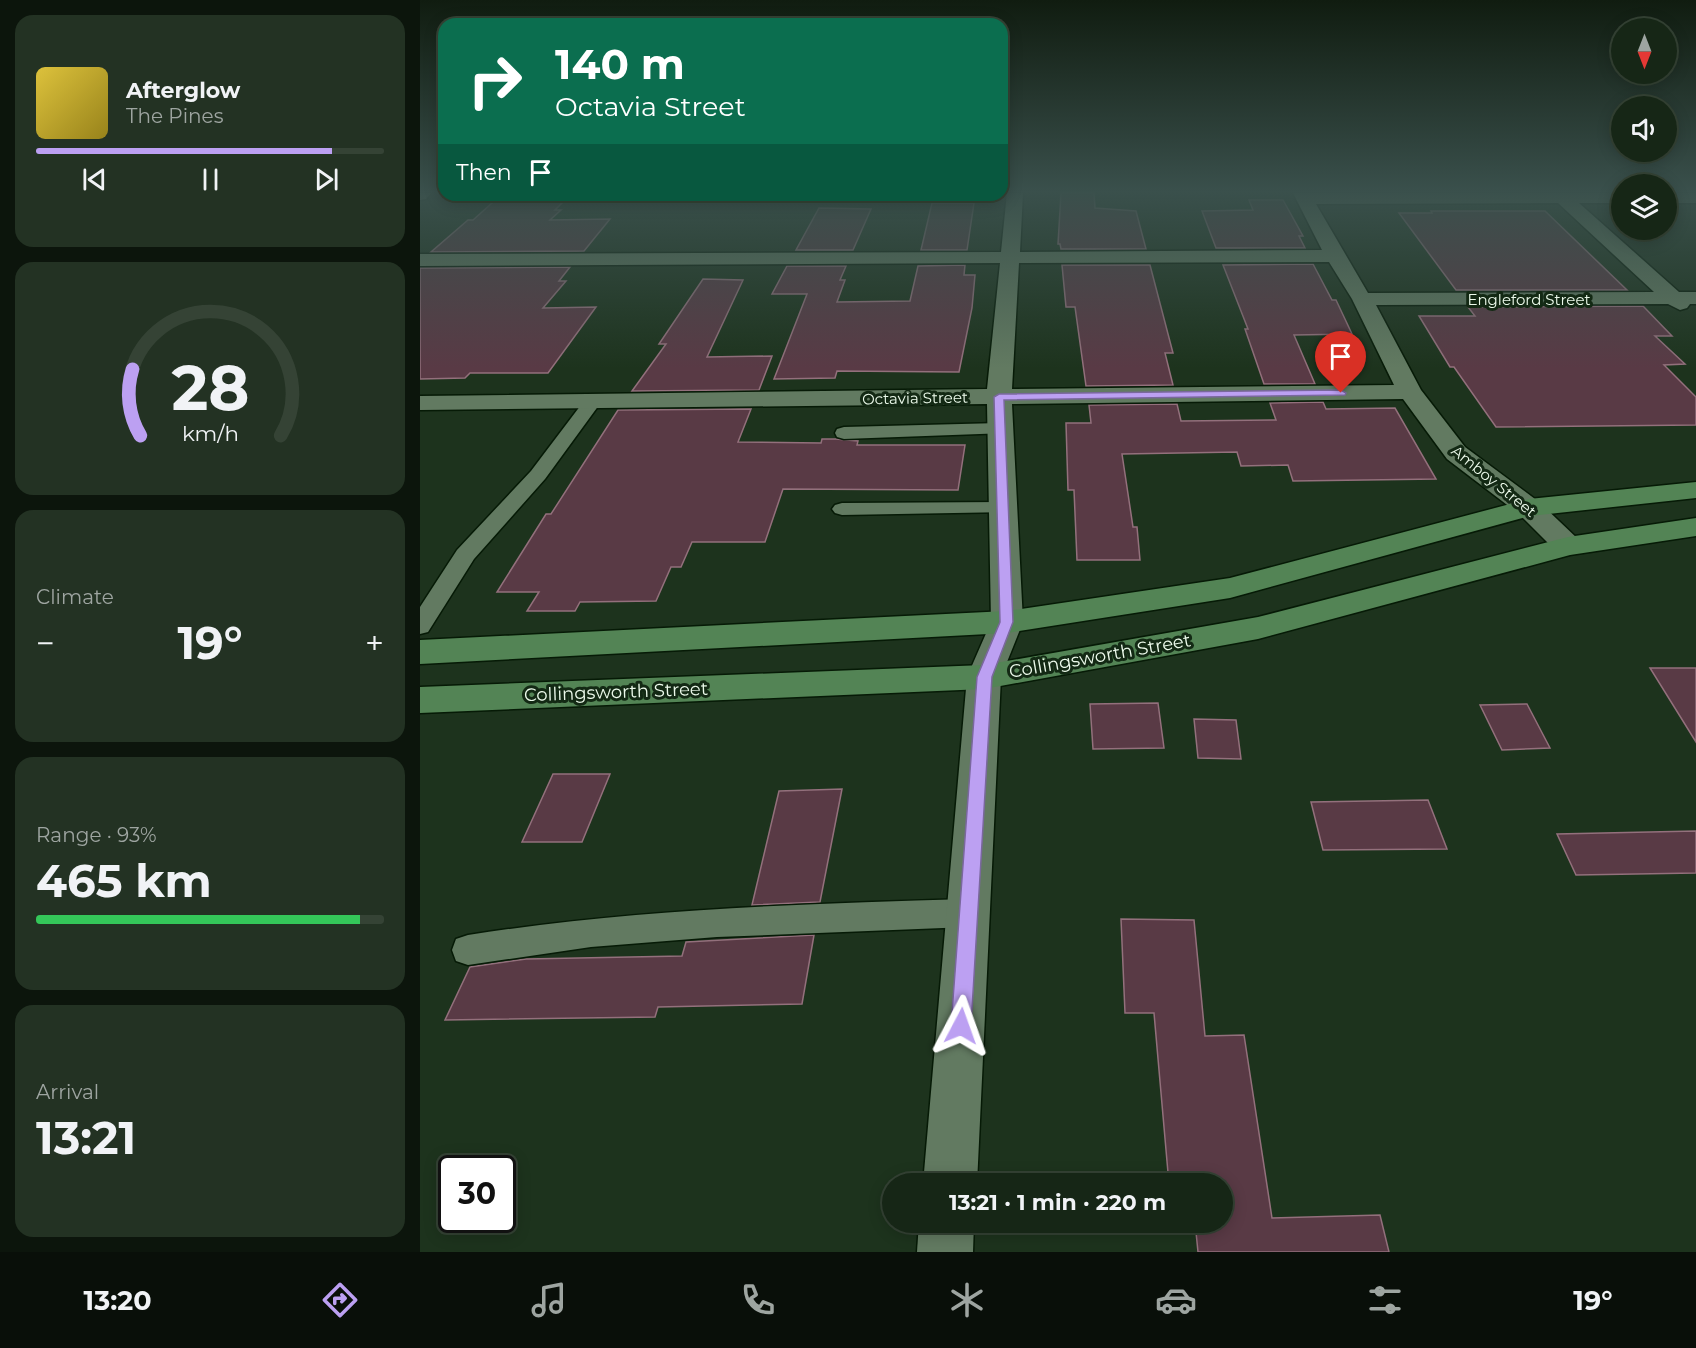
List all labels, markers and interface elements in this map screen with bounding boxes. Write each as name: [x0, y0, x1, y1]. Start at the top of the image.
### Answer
north arrow: [1611, 18, 1677, 84]
map controls: [1611, 18, 1677, 240]
text: 140 m: [555, 38, 685, 90]
icon: right: [456, 42, 534, 120]
text: Afterglow: [126, 77, 240, 104]
text: Octavia Street: [555, 90, 746, 123]
button: sound: [1611, 96, 1677, 162]
text: The Pines: [126, 104, 223, 128]
icon: arrive: [524, 156, 557, 189]
text: Then: [456, 159, 512, 186]
icon: previous: [78, 163, 111, 196]
icon: pause: [194, 163, 227, 196]
icon: next: [310, 163, 343, 196]
button: layers: [1611, 174, 1677, 240]
street label: Engleford Street: [1467, 290, 1591, 309]
pin: [1315, 331, 1366, 393]
icon: arrive: [1324, 340, 1357, 373]
text: 28: [171, 350, 249, 426]
street label: Octavia Street: [862, 388, 968, 408]
text: km/h: [181, 420, 239, 446]
street label: Amboy Street: [1448, 441, 1540, 521]
text: Climate: [36, 585, 114, 609]
text: 19°: [177, 615, 243, 670]
text: −: [36, 623, 55, 663]
text: +: [365, 623, 384, 663]
street label: Collingsworth Street: [1007, 629, 1193, 683]
street label: Collingsworth Street: [524, 678, 708, 706]
text: Range · 93%: [36, 823, 157, 847]
text: 465 km: [36, 853, 212, 908]
position arrow: [929, 994, 993, 1058]
text: Arrival: [36, 1080, 99, 1104]
text: 13:21: [36, 1110, 136, 1165]
speed limit sign: 30: [438, 1155, 516, 1233]
text: 13:21 · 1 min · 220 m: [949, 1189, 1166, 1216]
icon: directions: [319, 1279, 361, 1321]
icon: music: [528, 1279, 570, 1321]
icon: phone: [737, 1279, 779, 1321]
icon: climate: [946, 1279, 988, 1321]
icon: car: [1155, 1279, 1197, 1321]
icon: filters: [1364, 1279, 1406, 1321]
text: 13:20: [84, 1284, 151, 1317]
text: 19°: [1573, 1284, 1612, 1317]

